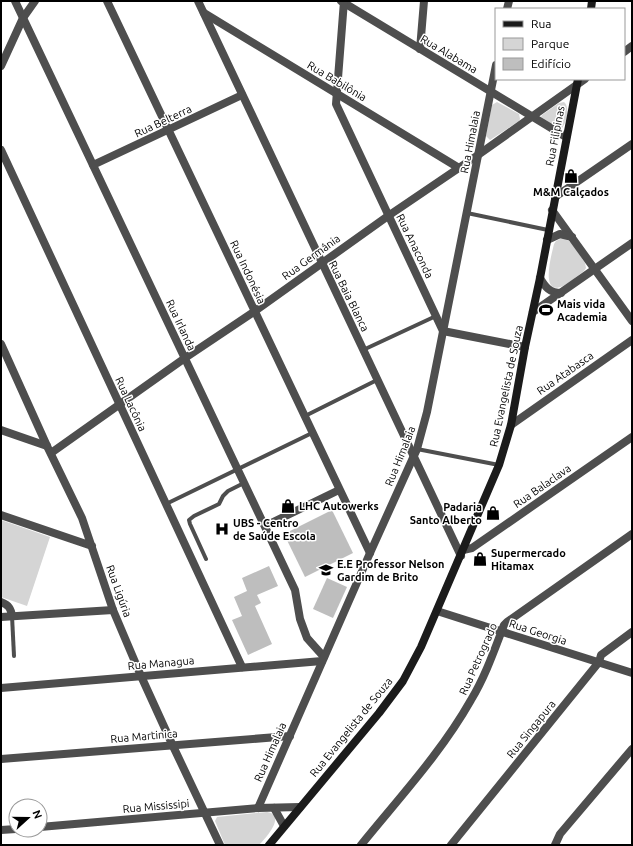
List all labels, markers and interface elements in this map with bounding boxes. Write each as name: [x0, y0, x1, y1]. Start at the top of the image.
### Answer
legend: [495, 8, 625, 80]
text: Rua: [531, 17, 552, 30]
street label: Rua Alabama: [418, 32, 480, 76]
text: Parque: [531, 37, 569, 50]
text: Edifício: [531, 57, 571, 70]
street label: Rua Babilônia: [305, 59, 369, 103]
street label: Rua Belterra: [133, 103, 193, 139]
street label: Rua Filipinas: [543, 105, 567, 167]
street label: Rua Himalaia: [458, 110, 482, 174]
shop icon: M&M Calçados: [563, 168, 579, 184]
place label: M&M Calçados: [533, 186, 609, 198]
street label: Rua Anaconda: [394, 212, 436, 280]
street label: Rua Germânia: [280, 232, 342, 282]
street label: Rua Indonésia: [228, 238, 268, 306]
street label: Rua Baia Blanca: [327, 259, 371, 333]
street label: Rua Irlanda: [164, 297, 198, 353]
place label: Mais vida Academia: [557, 298, 607, 323]
sports icon: Mais vida Academia: [538, 302, 554, 318]
street label: Rua Evangelista de Souza: [487, 324, 525, 448]
street label: Rua Atabasca: [535, 349, 595, 397]
street label: Rua Lacônia: [113, 375, 149, 433]
street label: Rua Himalaia: [383, 424, 417, 488]
street label: Rua Balaclava: [511, 462, 573, 510]
shop icon: LHC Autowerks: [280, 498, 296, 514]
place label: LHC Autowerks: [299, 500, 379, 512]
place label: Padaria Santo Alberto: [410, 501, 482, 526]
shop icon: Padaria Santo Alberto: [485, 505, 501, 521]
place label: UBS - Centro de Saúde Escola: [233, 517, 316, 542]
hospital icon: UBS - Centro de Saúde Escola: [214, 521, 230, 537]
place label: Supermercado Hitamax: [491, 547, 566, 572]
shop icon: Supermercado Hitamax: [472, 551, 488, 567]
place label: E.E Professor Nelson Gardim de Brito: [337, 558, 445, 583]
school or university icon: E.E Professor Nelson Gardim de Brito: [318, 562, 334, 578]
street label: Rua Ligúria: [104, 563, 134, 619]
street label: Rua Georgia: [508, 617, 568, 647]
street label: Rua Petrogrado: [457, 621, 499, 697]
street label: Rua Managua: [127, 654, 195, 672]
street label: Rua Evangelista de Souza: [307, 675, 395, 779]
street label: Rua Singapura: [504, 698, 558, 760]
street label: Rua Himalaia: [252, 720, 288, 784]
street label: Rua Martinica: [110, 727, 178, 745]
street label: Rua Mississipi: [122, 797, 190, 815]
north arrow: [8, 798, 48, 838]
text: N: [30, 808, 44, 820]

